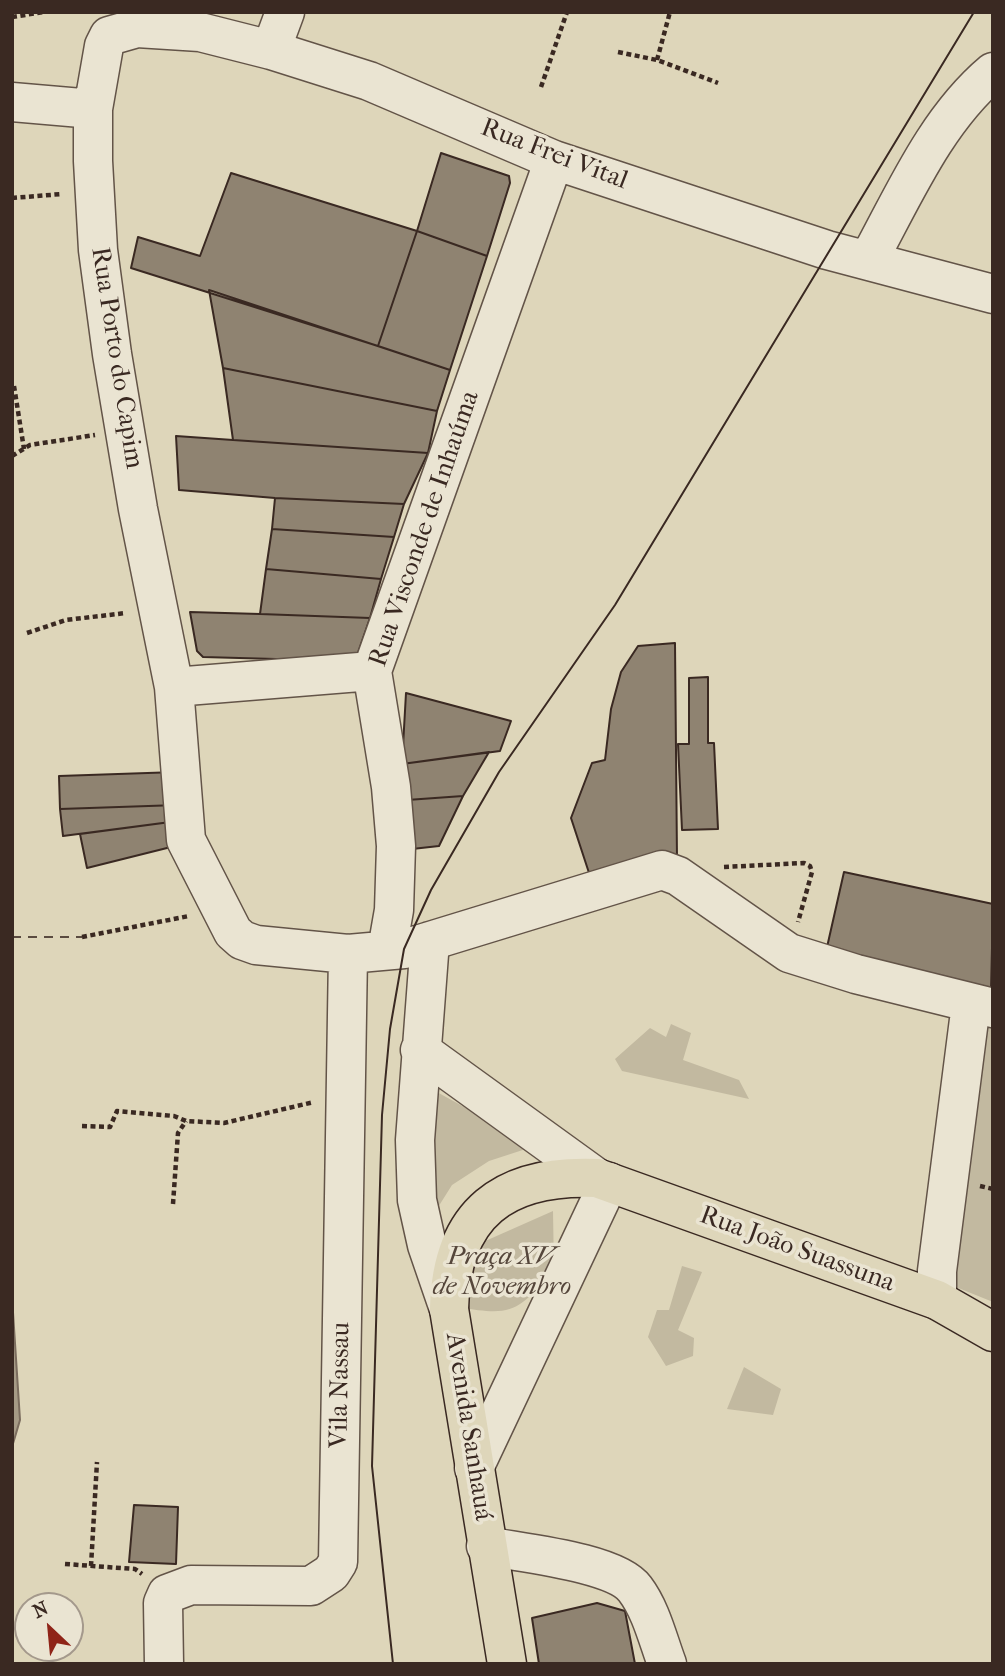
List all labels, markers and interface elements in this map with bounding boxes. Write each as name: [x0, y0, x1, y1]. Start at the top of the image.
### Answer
street label: Rua Frei Vital: [476, 113, 632, 197]
street label: Rua Porto do Capim: [83, 245, 149, 471]
street label: Rua Visconde de Inhaúma: [363, 387, 487, 671]
street label: Rua João Suassuna: [695, 1200, 899, 1300]
park label: Praça XV de Novembro: [433, 1242, 571, 1304]
street label: Vila Nassau: [324, 1322, 358, 1448]
street label: Avenida Sanhauá: [438, 1331, 498, 1523]
north arrow: [14, 1592, 84, 1662]
text: N: [29, 1597, 52, 1623]

